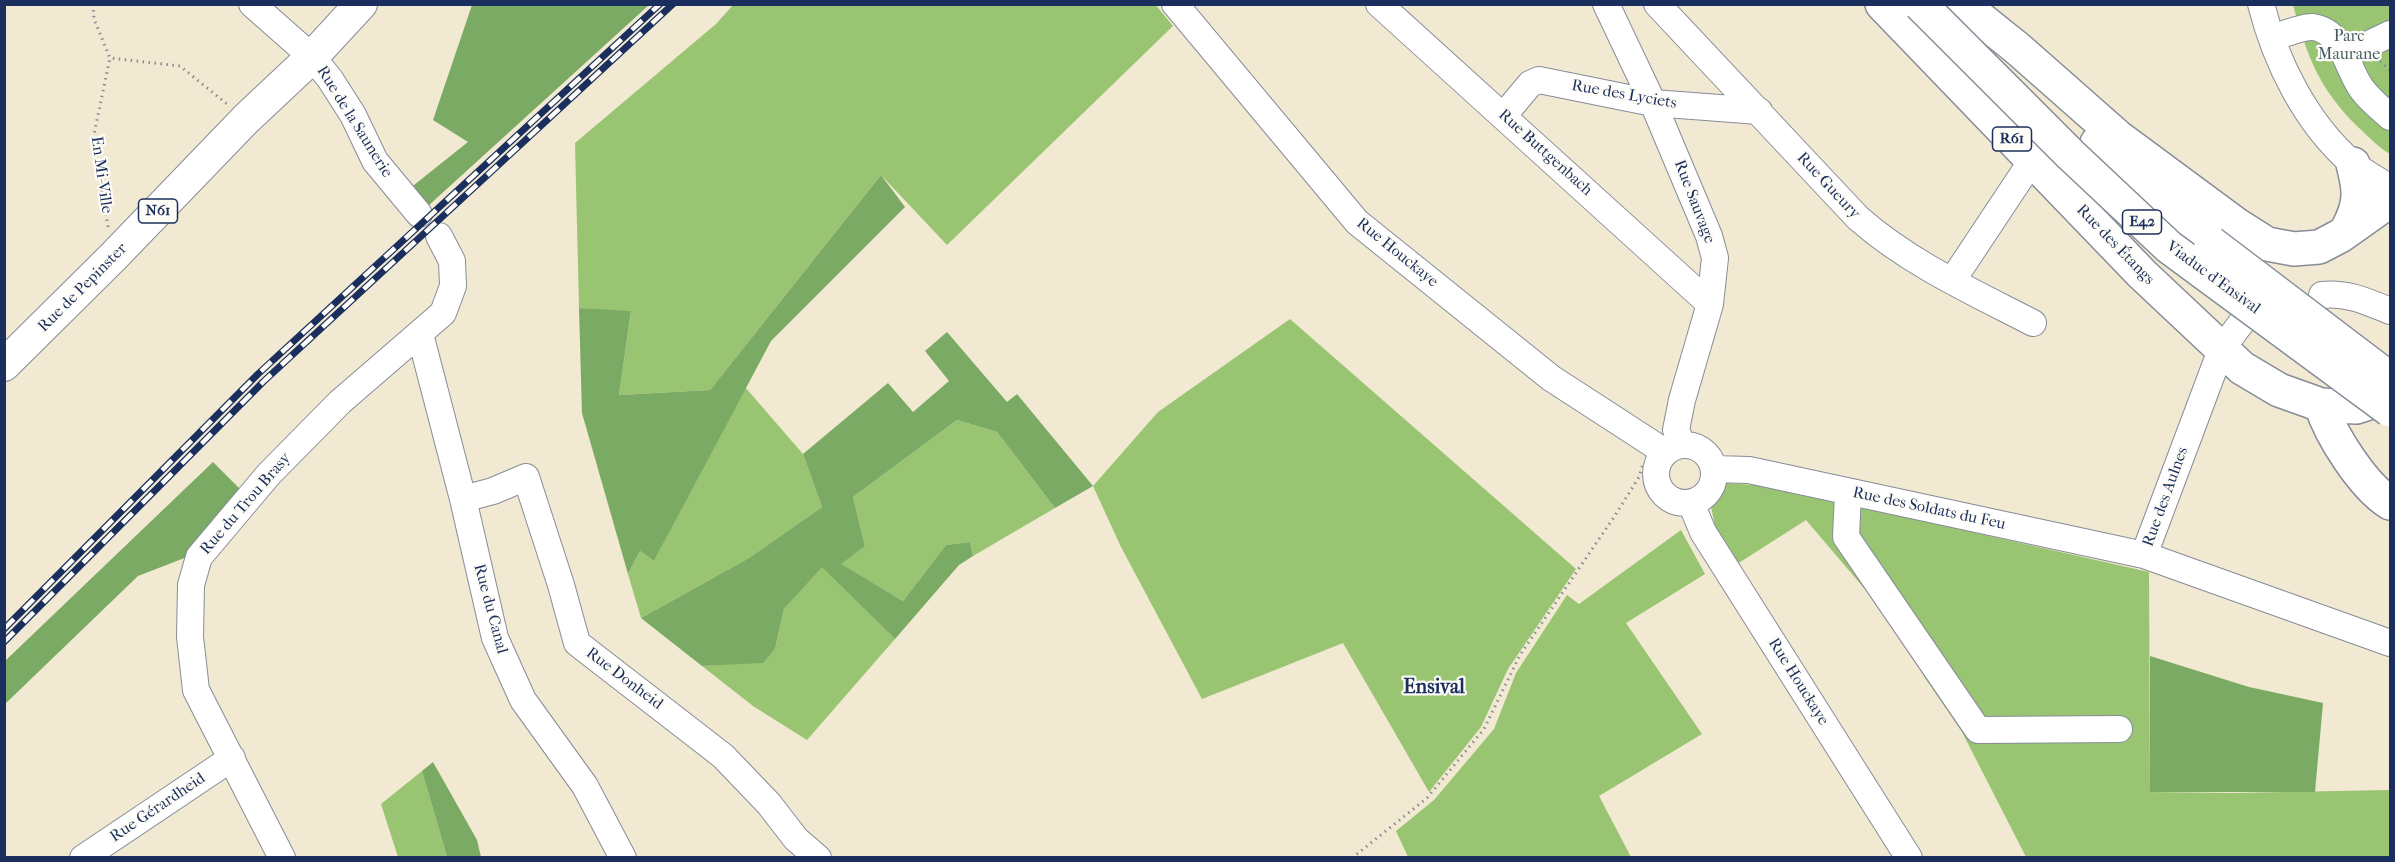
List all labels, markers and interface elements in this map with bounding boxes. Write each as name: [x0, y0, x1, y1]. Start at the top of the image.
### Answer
park label: Parc Maurane: [2318, 27, 2380, 65]
street label: Rue de la Saunerie: [312, 63, 396, 181]
street label: Rue des Lyciets: [1570, 76, 1678, 114]
street label: Rue Buttgenbach: [1494, 106, 1596, 200]
road number: R61: [1992, 127, 2032, 151]
street label: En Mi-Ville: [86, 135, 116, 215]
street label: Rue Gueury: [1792, 149, 1864, 223]
street label: Rue Sauvage: [1669, 158, 1719, 246]
road number: N61: [138, 199, 178, 223]
street label: Rue des Étangs: [2072, 201, 2158, 289]
road number: E42: [2122, 210, 2162, 234]
street label: Rue Houckaye: [1352, 214, 1442, 292]
street label: Viaduc d’Ensival: [2162, 237, 2264, 319]
street label: Rue de Pepinster: [35, 240, 131, 336]
street label: Rue des Aulnes: [2139, 445, 2193, 549]
street label: Rue du Trou Brasy: [197, 449, 295, 559]
street label: Rue des Soldats du Feu: [1851, 483, 2007, 535]
street label: Rue du Canal: [469, 562, 511, 656]
street label: Rue Houckaye: [1763, 635, 1833, 729]
street label: Rue Donheid: [582, 644, 666, 714]
district label: Ensival: [1403, 676, 1465, 700]
street label: Rue Gérardheid: [107, 769, 209, 847]

